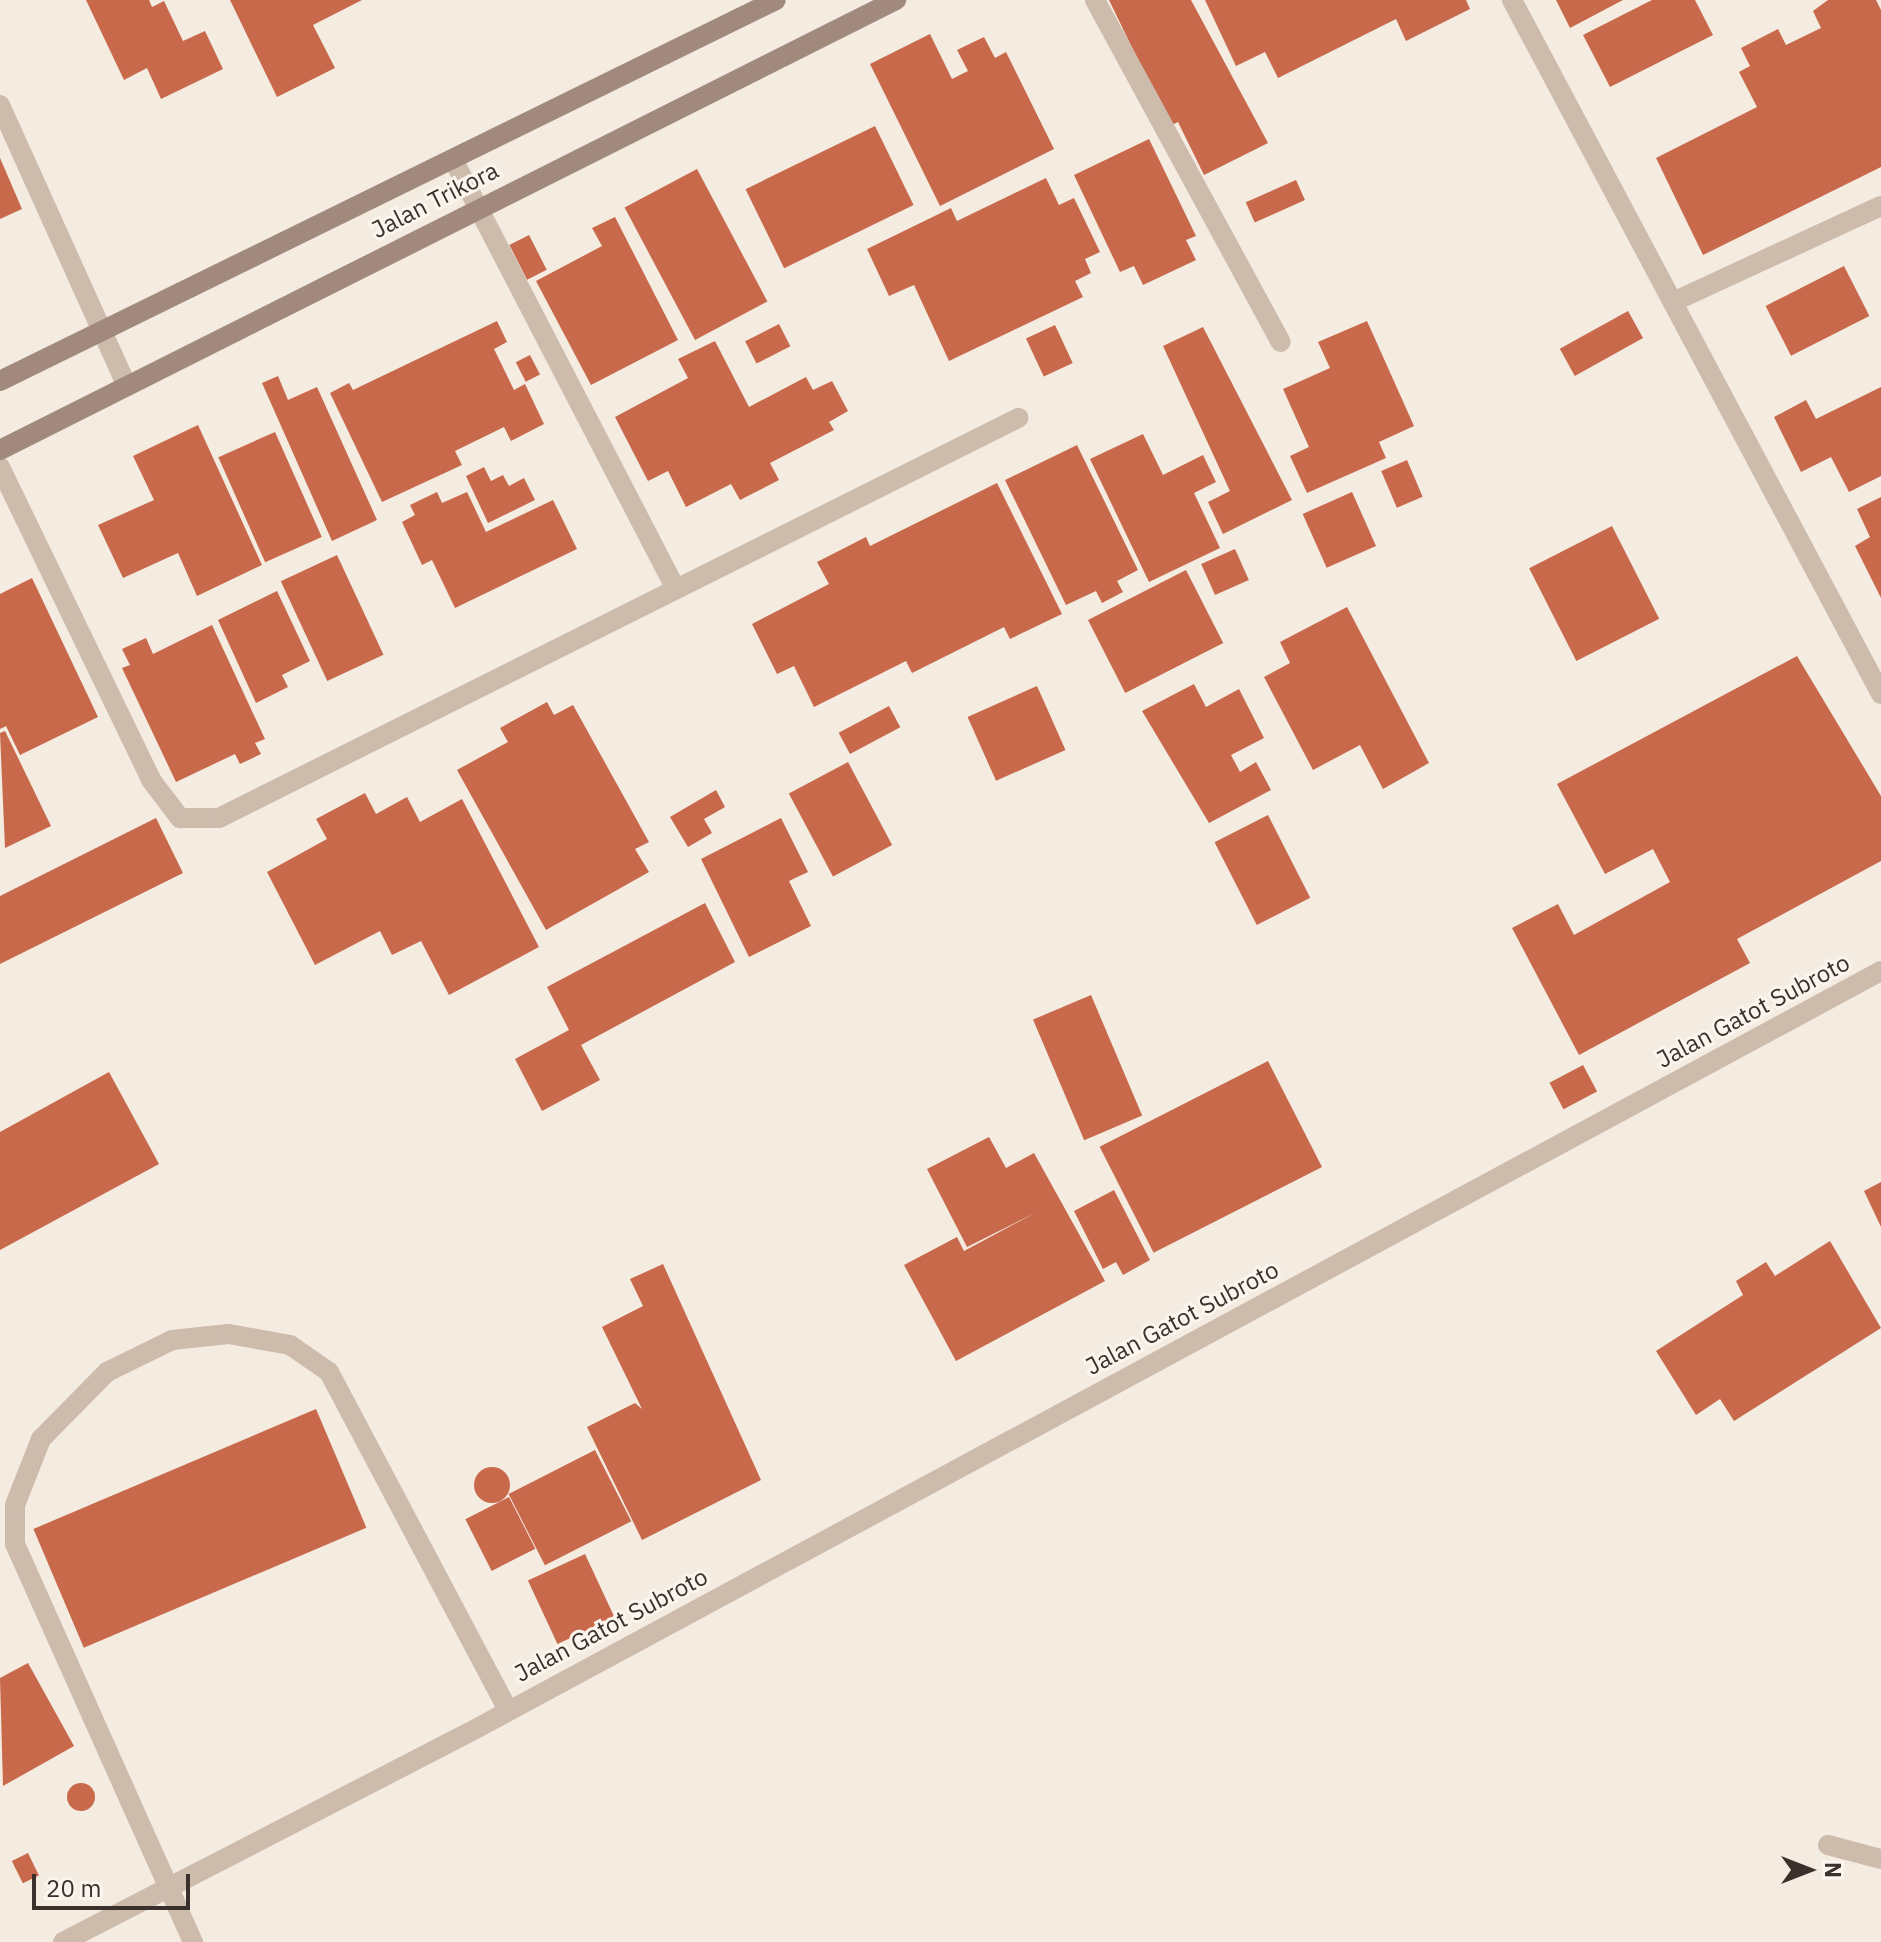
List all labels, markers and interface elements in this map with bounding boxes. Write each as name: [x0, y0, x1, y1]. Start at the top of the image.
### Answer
street label: Jalan Trikora: [367, 156, 503, 244]
street label: Jalan Gatot Subroto: [1652, 948, 1854, 1074]
street label: Jalan Gatot Subroto: [1081, 1255, 1283, 1381]
street label: Jalan Gatot Subroto: [510, 1562, 712, 1688]
north arrow: [1769, 1830, 1849, 1910]
scale bar: [36, 1858, 194, 1908]
text: N: [1819, 1862, 1848, 1878]
text: 20 m: [46, 1872, 101, 1904]

